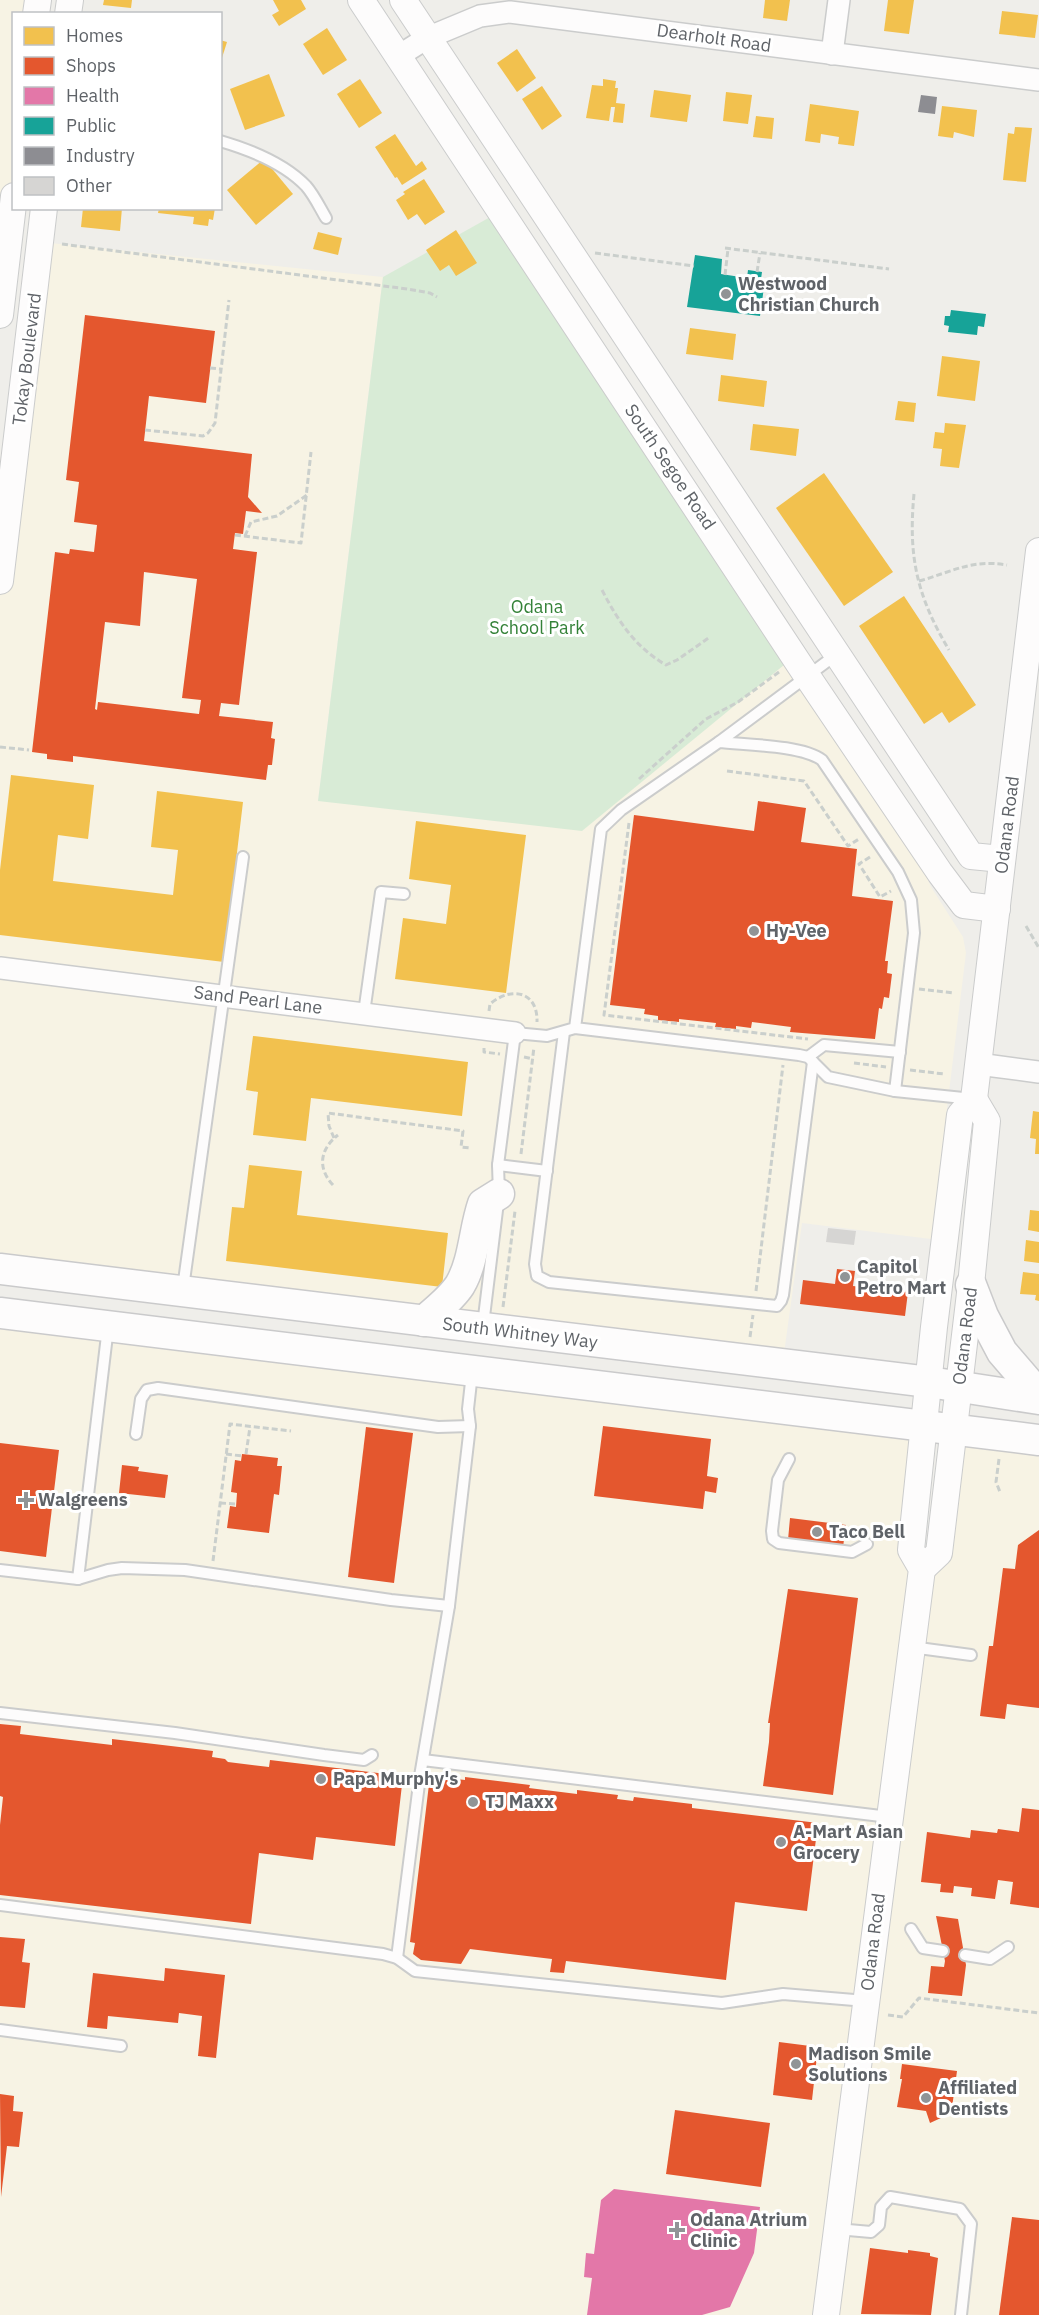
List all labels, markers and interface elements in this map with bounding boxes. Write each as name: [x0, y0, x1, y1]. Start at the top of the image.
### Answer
legend: [12, 12, 222, 210]
street label: Dearholt Road: [655, 18, 773, 57]
text: Homes: [66, 24, 123, 47]
text: Shops: [66, 54, 116, 77]
text: Health: [66, 84, 120, 107]
text: Public: [66, 114, 116, 137]
text: Industry: [66, 144, 135, 167]
text: Other: [66, 174, 112, 197]
place label: Westwood Christian Church: [738, 272, 879, 316]
marker: Westwood Christian Church: [719, 287, 733, 301]
street label: Tokay Boulevard: [7, 291, 46, 426]
street label: South Segoe Road: [620, 399, 721, 534]
park label: Odana School Park: [489, 595, 585, 639]
street label: Odana Road: [989, 775, 1024, 875]
place label: Hy-Vee: [766, 919, 827, 942]
marker: Hy-Vee: [747, 924, 761, 938]
street label: Sand Pearl Lane: [192, 980, 324, 1019]
place label: Capitol Petro Mart: [857, 1255, 946, 1299]
marker: Capitol Petro Mart: [838, 1270, 852, 1284]
street label: Odana Road: [947, 1286, 982, 1386]
street label: South Whitney Way: [441, 1312, 599, 1353]
place label: Walgreens: [38, 1488, 128, 1511]
marker: Walgreens: [19, 1493, 33, 1507]
place label: Taco Bell: [829, 1520, 906, 1543]
marker: Taco Bell: [810, 1525, 824, 1539]
place label: Papa Murphy's: [333, 1767, 458, 1790]
marker: Papa Murphy's: [314, 1772, 328, 1786]
place label: TJ Maxx: [485, 1790, 554, 1813]
marker: TJ Maxx: [466, 1795, 480, 1809]
place label: A-Mart Asian Grocery: [793, 1820, 903, 1864]
marker: A-Mart Asian Grocery: [774, 1835, 788, 1849]
street label: Odana Road: [855, 1892, 890, 1992]
place label: Madison Smile Solutions: [808, 2042, 931, 2086]
marker: Madison Smile Solutions: [789, 2057, 803, 2071]
place label: Affiliated Dentists: [938, 2076, 1017, 2120]
marker: Affiliated Dentists: [919, 2091, 933, 2105]
place label: Odana Atrium Clinic: [690, 2208, 807, 2252]
marker: Odana Atrium Clinic: [668, 2221, 686, 2239]

